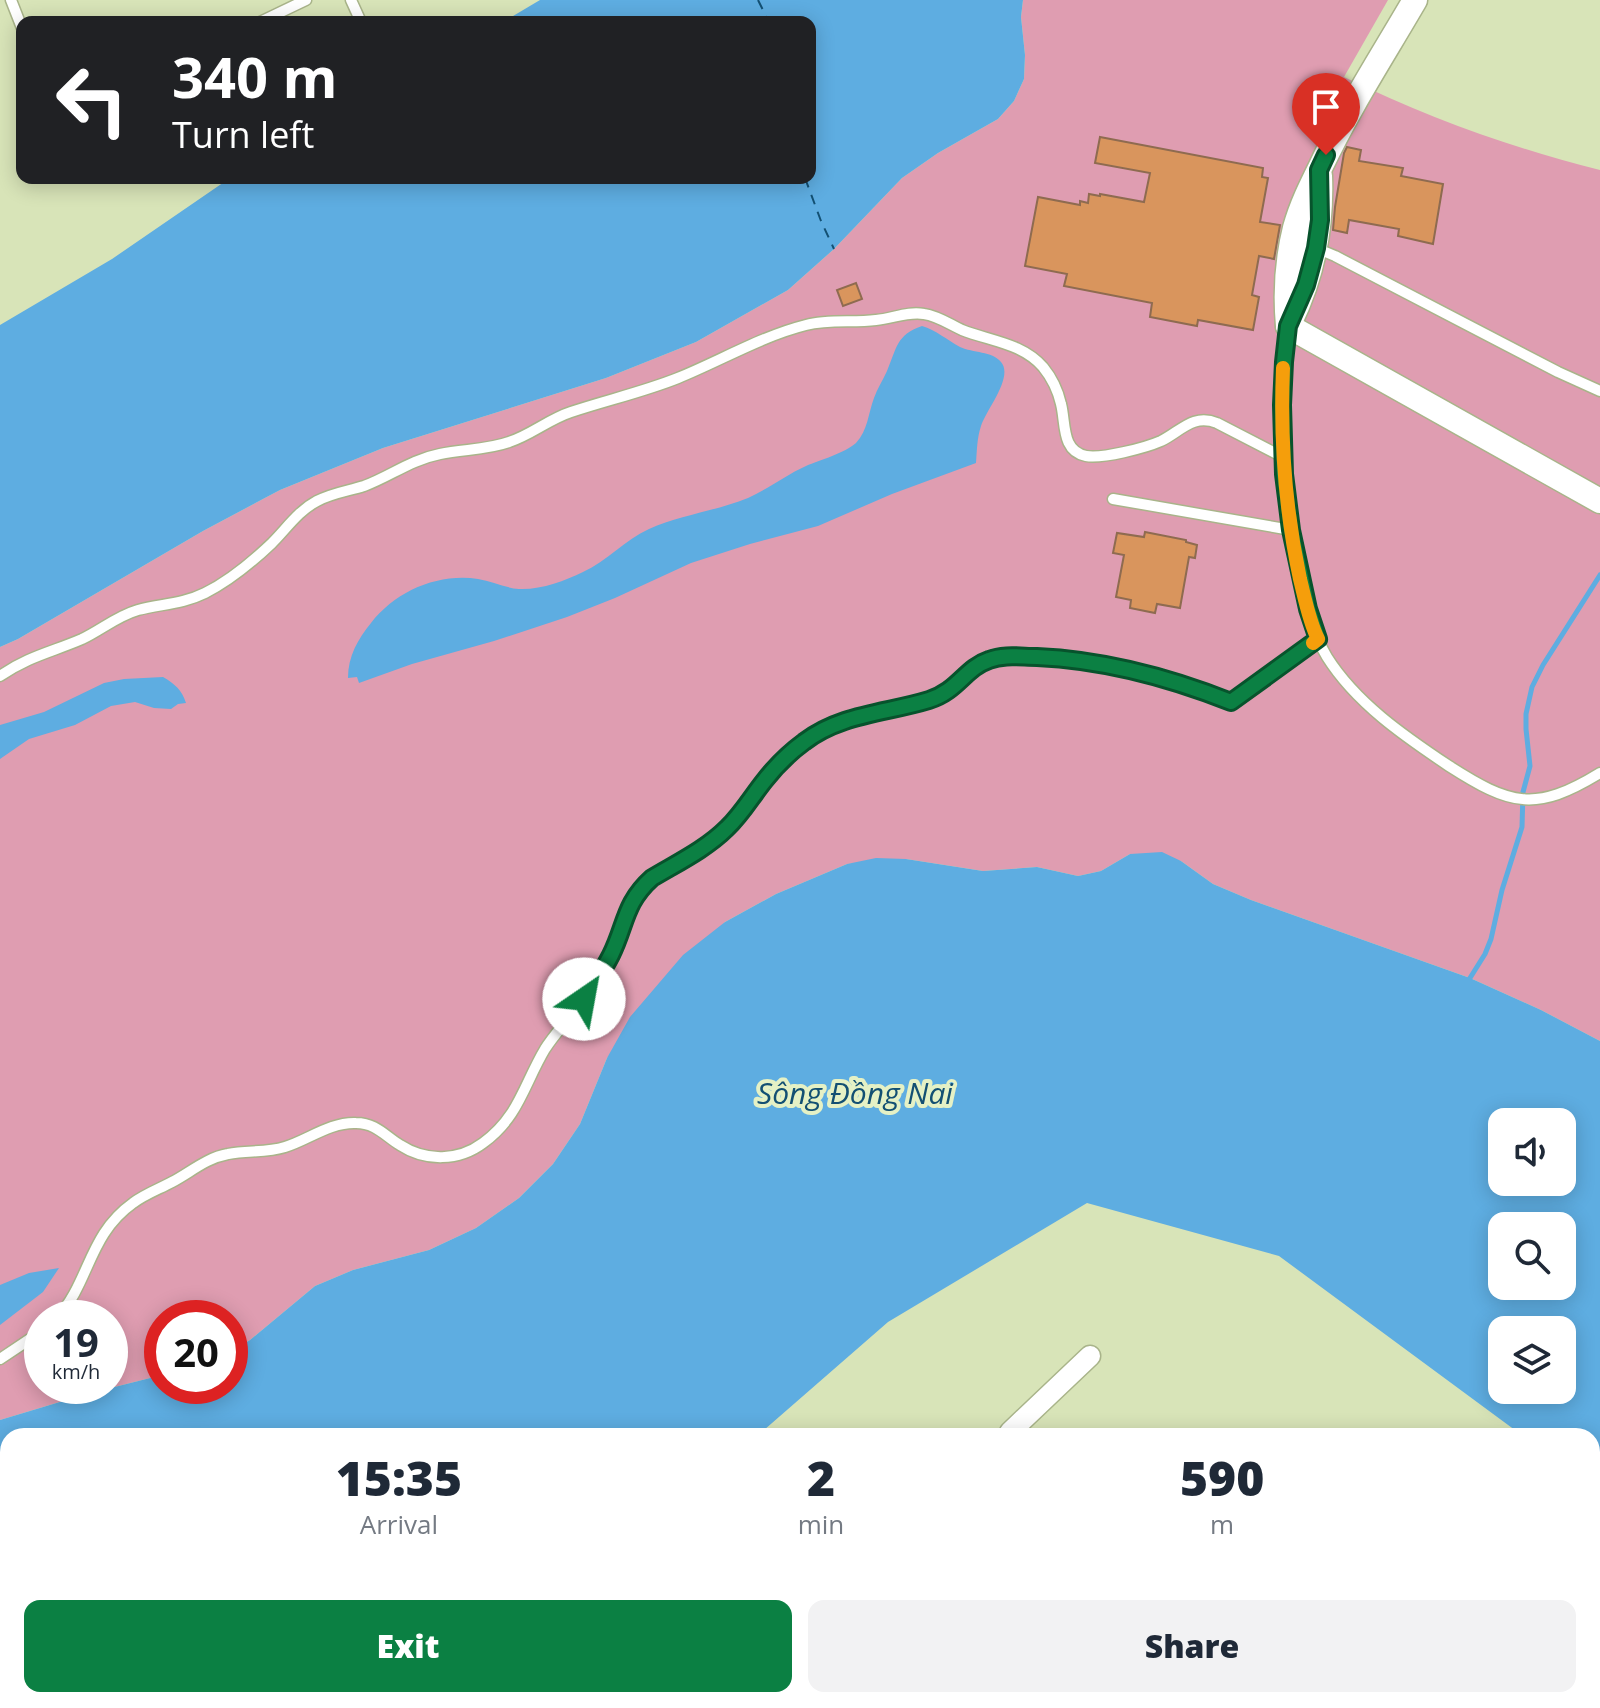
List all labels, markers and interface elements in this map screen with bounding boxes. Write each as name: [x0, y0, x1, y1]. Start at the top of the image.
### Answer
text: 340 m: [172, 38, 338, 114]
icon: left: [40, 48, 144, 152]
pin: [1292, 73, 1360, 155]
icon: arrive: [1304, 85, 1348, 129]
text: Turn left: [172, 110, 314, 159]
position arrow: [542, 957, 626, 1041]
water label: Sông Đồng Nai: [757, 1072, 953, 1113]
map controls: [1488, 1108, 1576, 1404]
button: sound: [1488, 1108, 1576, 1196]
button: search: [1488, 1212, 1576, 1300]
speed limit sign: 20: [144, 1300, 248, 1404]
text: 19: [53, 1314, 99, 1369]
button: layers: [1488, 1316, 1576, 1404]
text: km/h: [52, 1358, 100, 1385]
text: 15:35: [336, 1445, 462, 1510]
text: 2: [807, 1445, 835, 1510]
text: 590: [1180, 1445, 1264, 1510]
text: Arrival: [360, 1506, 438, 1542]
text: min: [798, 1506, 844, 1542]
text: m: [1210, 1506, 1234, 1542]
button: Exit: [24, 1600, 792, 1692]
button: Share: [808, 1600, 1576, 1692]

